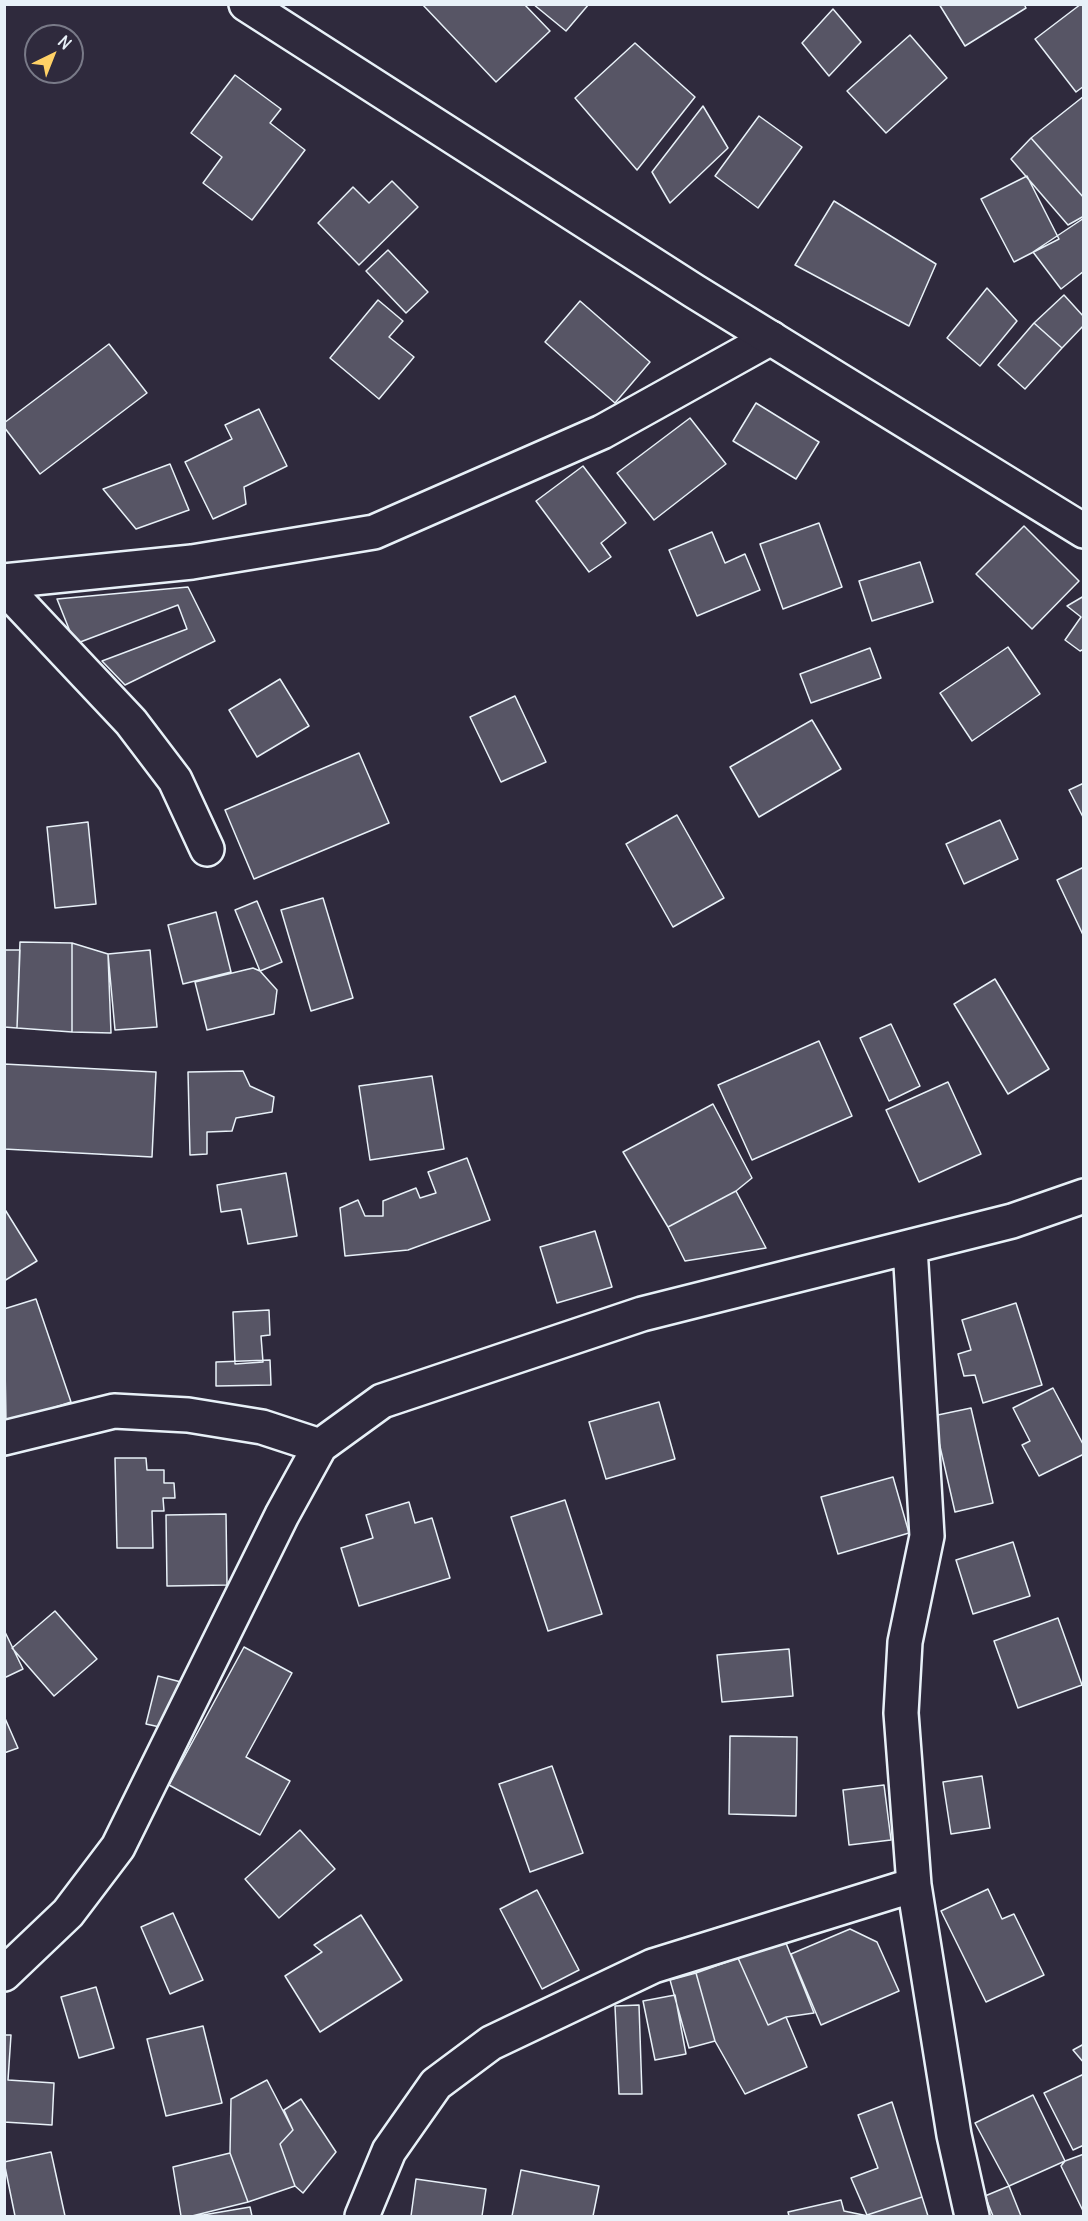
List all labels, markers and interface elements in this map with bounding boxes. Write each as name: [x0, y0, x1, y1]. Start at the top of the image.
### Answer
north arrow: [24, 24, 84, 84]
text: N: [54, 31, 76, 53]

